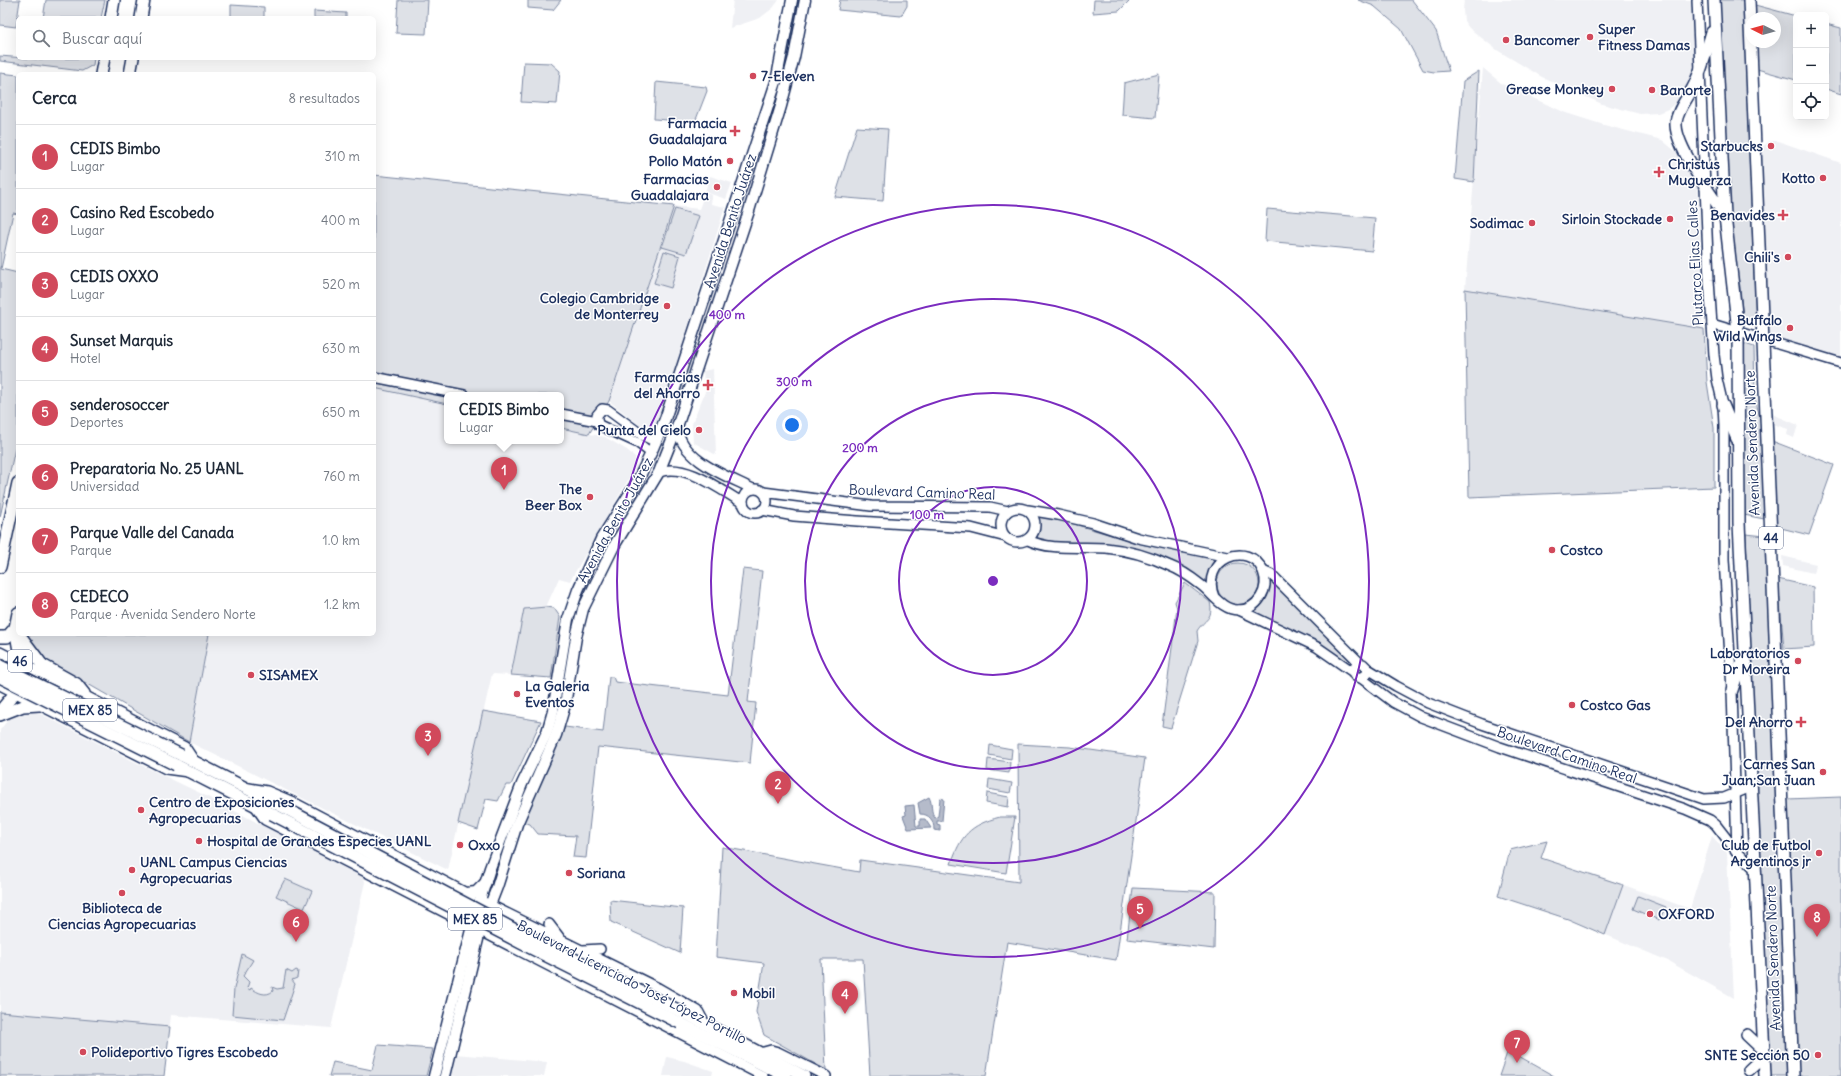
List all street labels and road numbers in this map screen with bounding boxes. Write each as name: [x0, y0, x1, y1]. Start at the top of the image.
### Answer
street label: Avenida Benito Juárez: [700, 151, 760, 291]
street label: Plutarco Elias Calles: [1683, 200, 1707, 326]
street label: Avenida Sendero Norte: [1740, 370, 1764, 516]
street label: Avenida Benito Juárez: [573, 454, 657, 586]
street label: Boulevard Camino Real: [848, 480, 996, 504]
road number: 44: [1759, 527, 1783, 549]
road number: 46: [8, 650, 32, 672]
road number: MEX 85: [63, 699, 117, 721]
street label: Boulevard Camino Real: [1495, 723, 1639, 787]
street label: Avenida Sendero Norte: [1761, 885, 1785, 1031]
road number: MEX 85: [448, 908, 502, 930]
street label: Boulevard Licenciado José López Portillo: [514, 916, 750, 1048]

